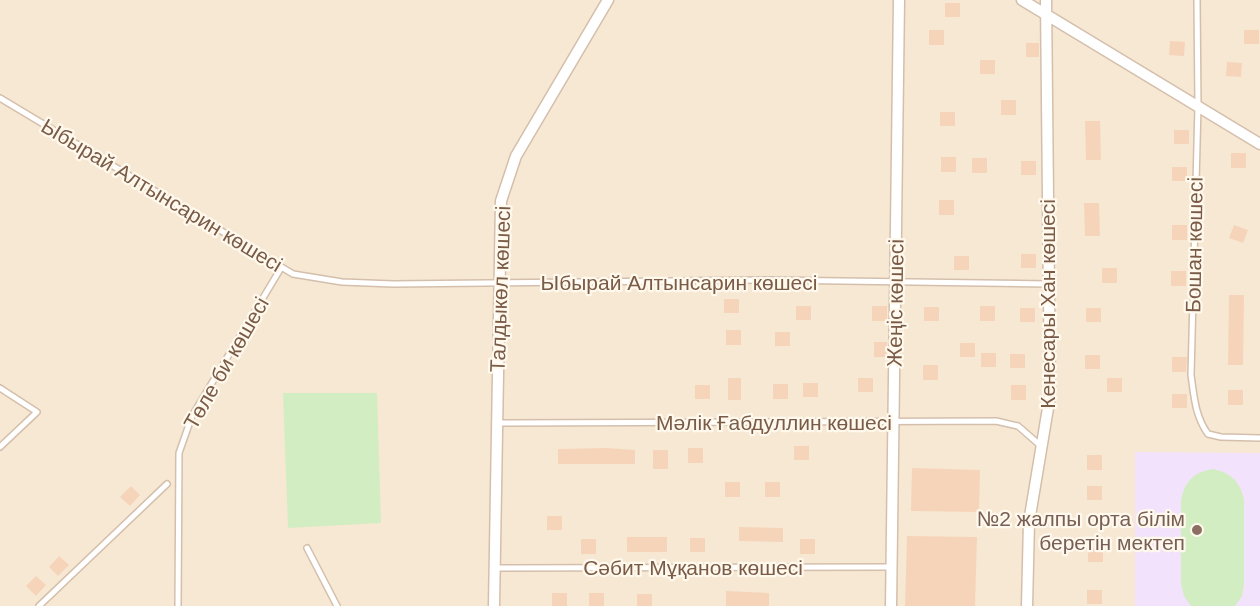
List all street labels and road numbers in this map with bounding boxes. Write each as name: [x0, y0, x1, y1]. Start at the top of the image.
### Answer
street label: Ыбырай Алтынсарин көшесі: [37, 114, 287, 276]
street label: Бошан көшесі: [1181, 177, 1207, 313]
street label: Кенесары Хан көшесі: [1036, 199, 1059, 409]
street label: Талдыкөл көшесі: [486, 205, 514, 373]
street label: Жеңіс көшесі: [882, 239, 908, 367]
street label: Ыбырай Алтынсарин көшесі: [541, 271, 817, 294]
street label: Төле би көшесі: [179, 293, 273, 433]
street label: Мәлік Ғабдуллин көшесі: [656, 411, 892, 434]
street label: Сәбит Мұқанов көшесі: [583, 556, 803, 579]

